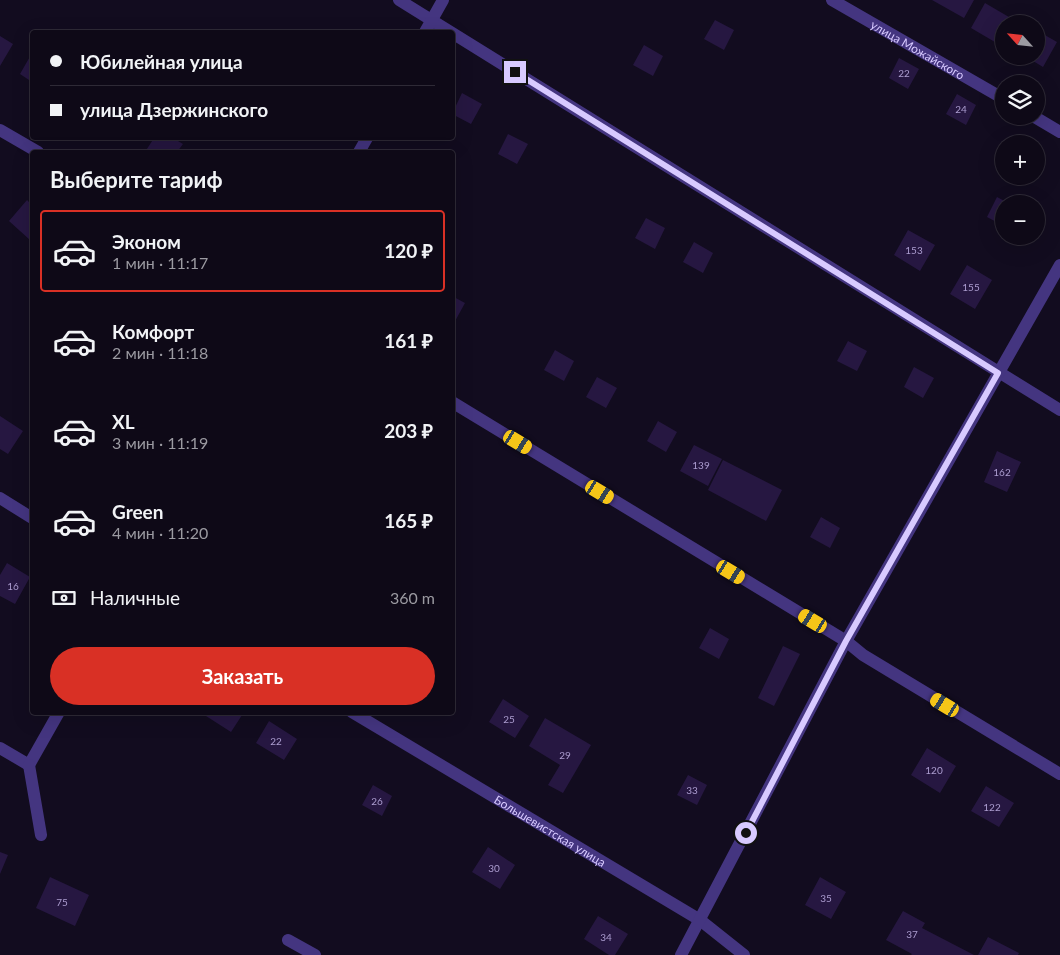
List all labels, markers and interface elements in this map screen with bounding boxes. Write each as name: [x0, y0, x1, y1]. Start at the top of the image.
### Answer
north arrow: [995, 15, 1045, 65]
map controls: [995, 15, 1045, 245]
street label: улица Можайского: [868, 17, 968, 82]
text: Юбилейная улица: [80, 50, 243, 73]
route end: [504, 61, 526, 83]
house number: 22: [898, 67, 910, 79]
button: layers: [995, 75, 1045, 125]
text: улица Дзержинского: [80, 98, 268, 121]
house number: 24: [955, 103, 967, 115]
button: +: [995, 135, 1045, 185]
text: Выберите тариф: [50, 166, 223, 193]
button: −: [995, 195, 1045, 245]
icon: car: [52, 229, 97, 274]
text: Эконом: [112, 230, 181, 253]
text: 120 ₽: [384, 239, 433, 262]
house number: 153: [905, 244, 923, 256]
text: 1 мин · 11:17: [112, 253, 208, 272]
house number: 155: [962, 281, 980, 293]
icon: car: [52, 319, 97, 364]
text: Комфорт: [112, 320, 194, 343]
text: 161 ₽: [384, 329, 433, 352]
text: 2 мин · 11:18: [112, 343, 208, 362]
icon: car: [52, 409, 97, 454]
text: XL: [112, 410, 135, 433]
text: 203 ₽: [384, 419, 433, 442]
car: [501, 428, 534, 456]
text: 3 мин · 11:19: [112, 433, 208, 452]
house number: 139: [692, 459, 710, 471]
house number: 162: [993, 466, 1011, 478]
car: [583, 478, 616, 506]
icon: car: [52, 499, 97, 544]
text: Green: [112, 500, 163, 523]
text: 165 ₽: [384, 509, 433, 532]
text: 4 мин · 11:20: [112, 523, 208, 542]
car: [714, 558, 747, 586]
house number: 16: [7, 580, 19, 592]
icon: cash: [50, 584, 78, 612]
text: Наличные: [90, 586, 180, 609]
text: 360 m: [390, 588, 435, 607]
car: [796, 607, 829, 635]
button: Заказать: [50, 647, 435, 705]
car: [928, 691, 961, 719]
house number: 25: [503, 713, 515, 725]
house number: 22: [270, 735, 282, 747]
house number: 29: [559, 749, 571, 761]
house number: 120: [925, 764, 943, 776]
house number: 33: [686, 784, 698, 796]
street label: Большевистская улица: [492, 791, 609, 870]
house number: 26: [371, 795, 383, 807]
house number: 122: [983, 801, 1001, 813]
route start: [735, 822, 757, 844]
house number: 30: [488, 862, 500, 874]
house number: 35: [820, 892, 832, 904]
house number: 75: [56, 896, 68, 908]
house number: 37: [906, 928, 918, 940]
house number: 34: [600, 931, 612, 943]

